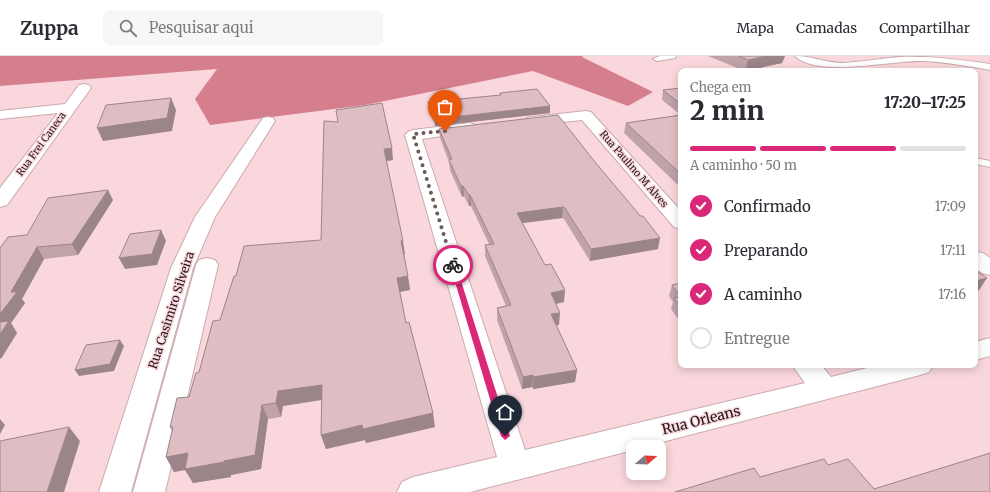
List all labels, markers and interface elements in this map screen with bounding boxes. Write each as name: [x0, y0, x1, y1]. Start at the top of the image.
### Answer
search box: [103, 10, 383, 46]
text: Zuppa: [20, 16, 79, 40]
icon: search: [117, 17, 139, 39]
text: Pesquisar aqui: [149, 18, 254, 37]
text: Mapa: [736, 19, 774, 37]
text: Camadas: [796, 19, 857, 37]
text: Compartilhar: [879, 19, 970, 37]
text: Chega em: [690, 79, 751, 96]
pin: [428, 90, 462, 131]
text: 17:20–17:25: [884, 93, 966, 112]
text: 2 min: [690, 94, 764, 127]
icon: bag: [434, 96, 456, 118]
street label: Rua Frei Caneca: [13, 109, 69, 179]
street label: Rua Paulino M Alves: [597, 128, 671, 210]
text: A caminho · 50 m: [690, 157, 797, 174]
icon: check: [690, 195, 712, 217]
text: Confirmado: [724, 197, 811, 216]
text: 17:09: [935, 198, 966, 215]
icon: check: [690, 239, 712, 261]
text: Preparando: [724, 241, 808, 260]
text: 17:11: [940, 242, 966, 259]
courier: [433, 245, 473, 285]
street label: Rua Casimiro Silveira: [145, 249, 197, 371]
icon: bike: [442, 254, 464, 276]
icon: check: [690, 283, 712, 305]
text: A caminho: [724, 285, 802, 304]
text: 17:16: [938, 286, 966, 303]
text: Entregue: [724, 329, 790, 348]
pin: [488, 395, 522, 436]
icon: home: [494, 401, 516, 423]
street label: Rua Orleans: [660, 401, 742, 438]
north arrow: [626, 440, 666, 480]
map controls: [626, 440, 666, 480]

